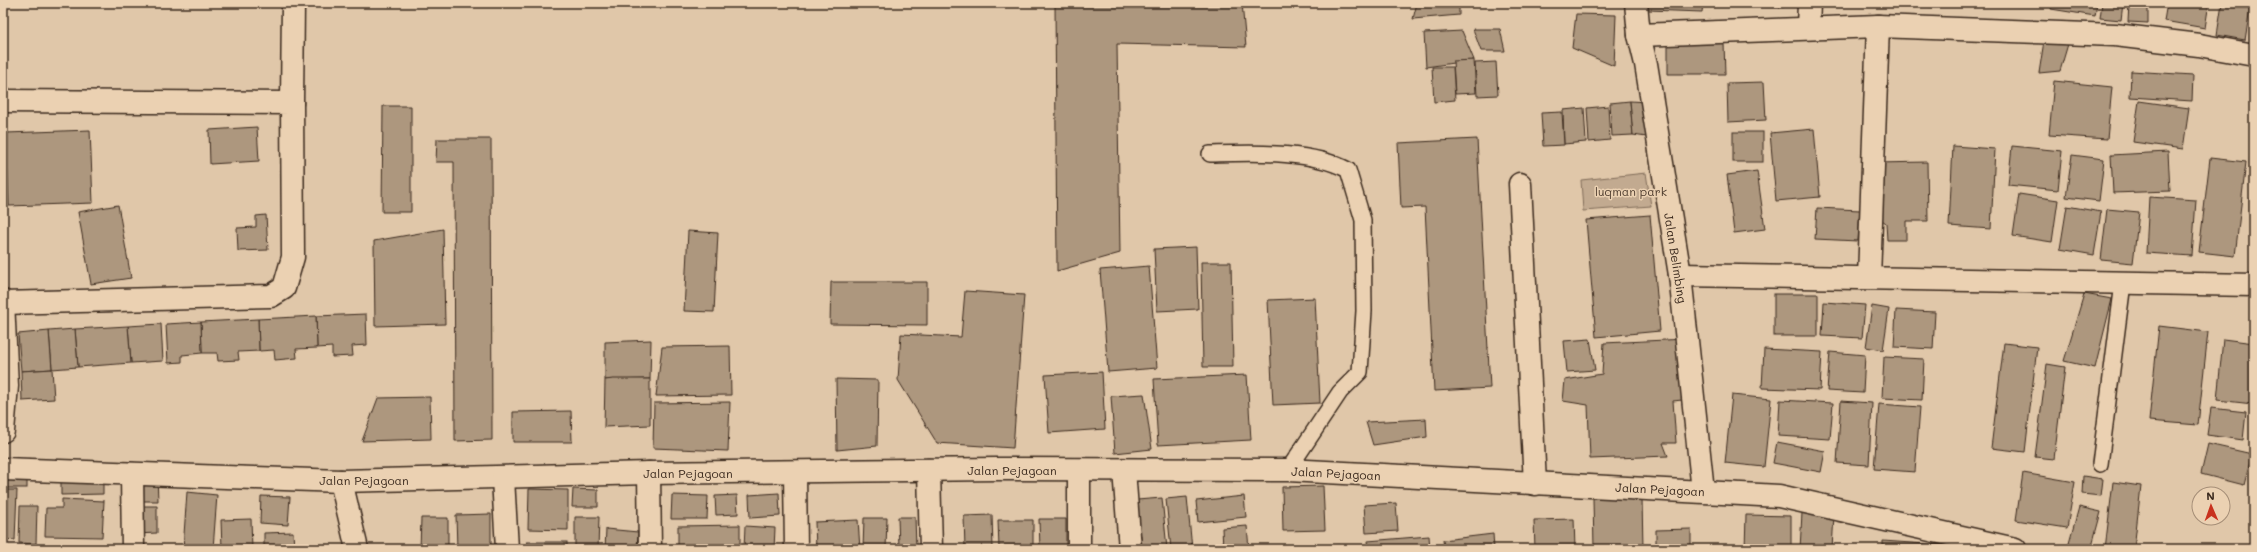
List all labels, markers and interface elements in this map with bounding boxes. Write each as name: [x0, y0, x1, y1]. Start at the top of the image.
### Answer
park label: luqman park: [1595, 183, 1667, 199]
street label: Jalan Belimbing: [1661, 212, 1691, 304]
street label: Jalan Pejagoan: [967, 462, 1057, 478]
street label: Jalan Pejagoan: [1291, 463, 1381, 483]
street label: Jalan Pejagoan: [643, 465, 733, 481]
street label: Jalan Pejagoan: [319, 472, 409, 488]
street label: Jalan Pejagoan: [1615, 479, 1705, 499]
north arrow: [2191, 486, 2231, 526]
text: N: [2206, 488, 2215, 503]

